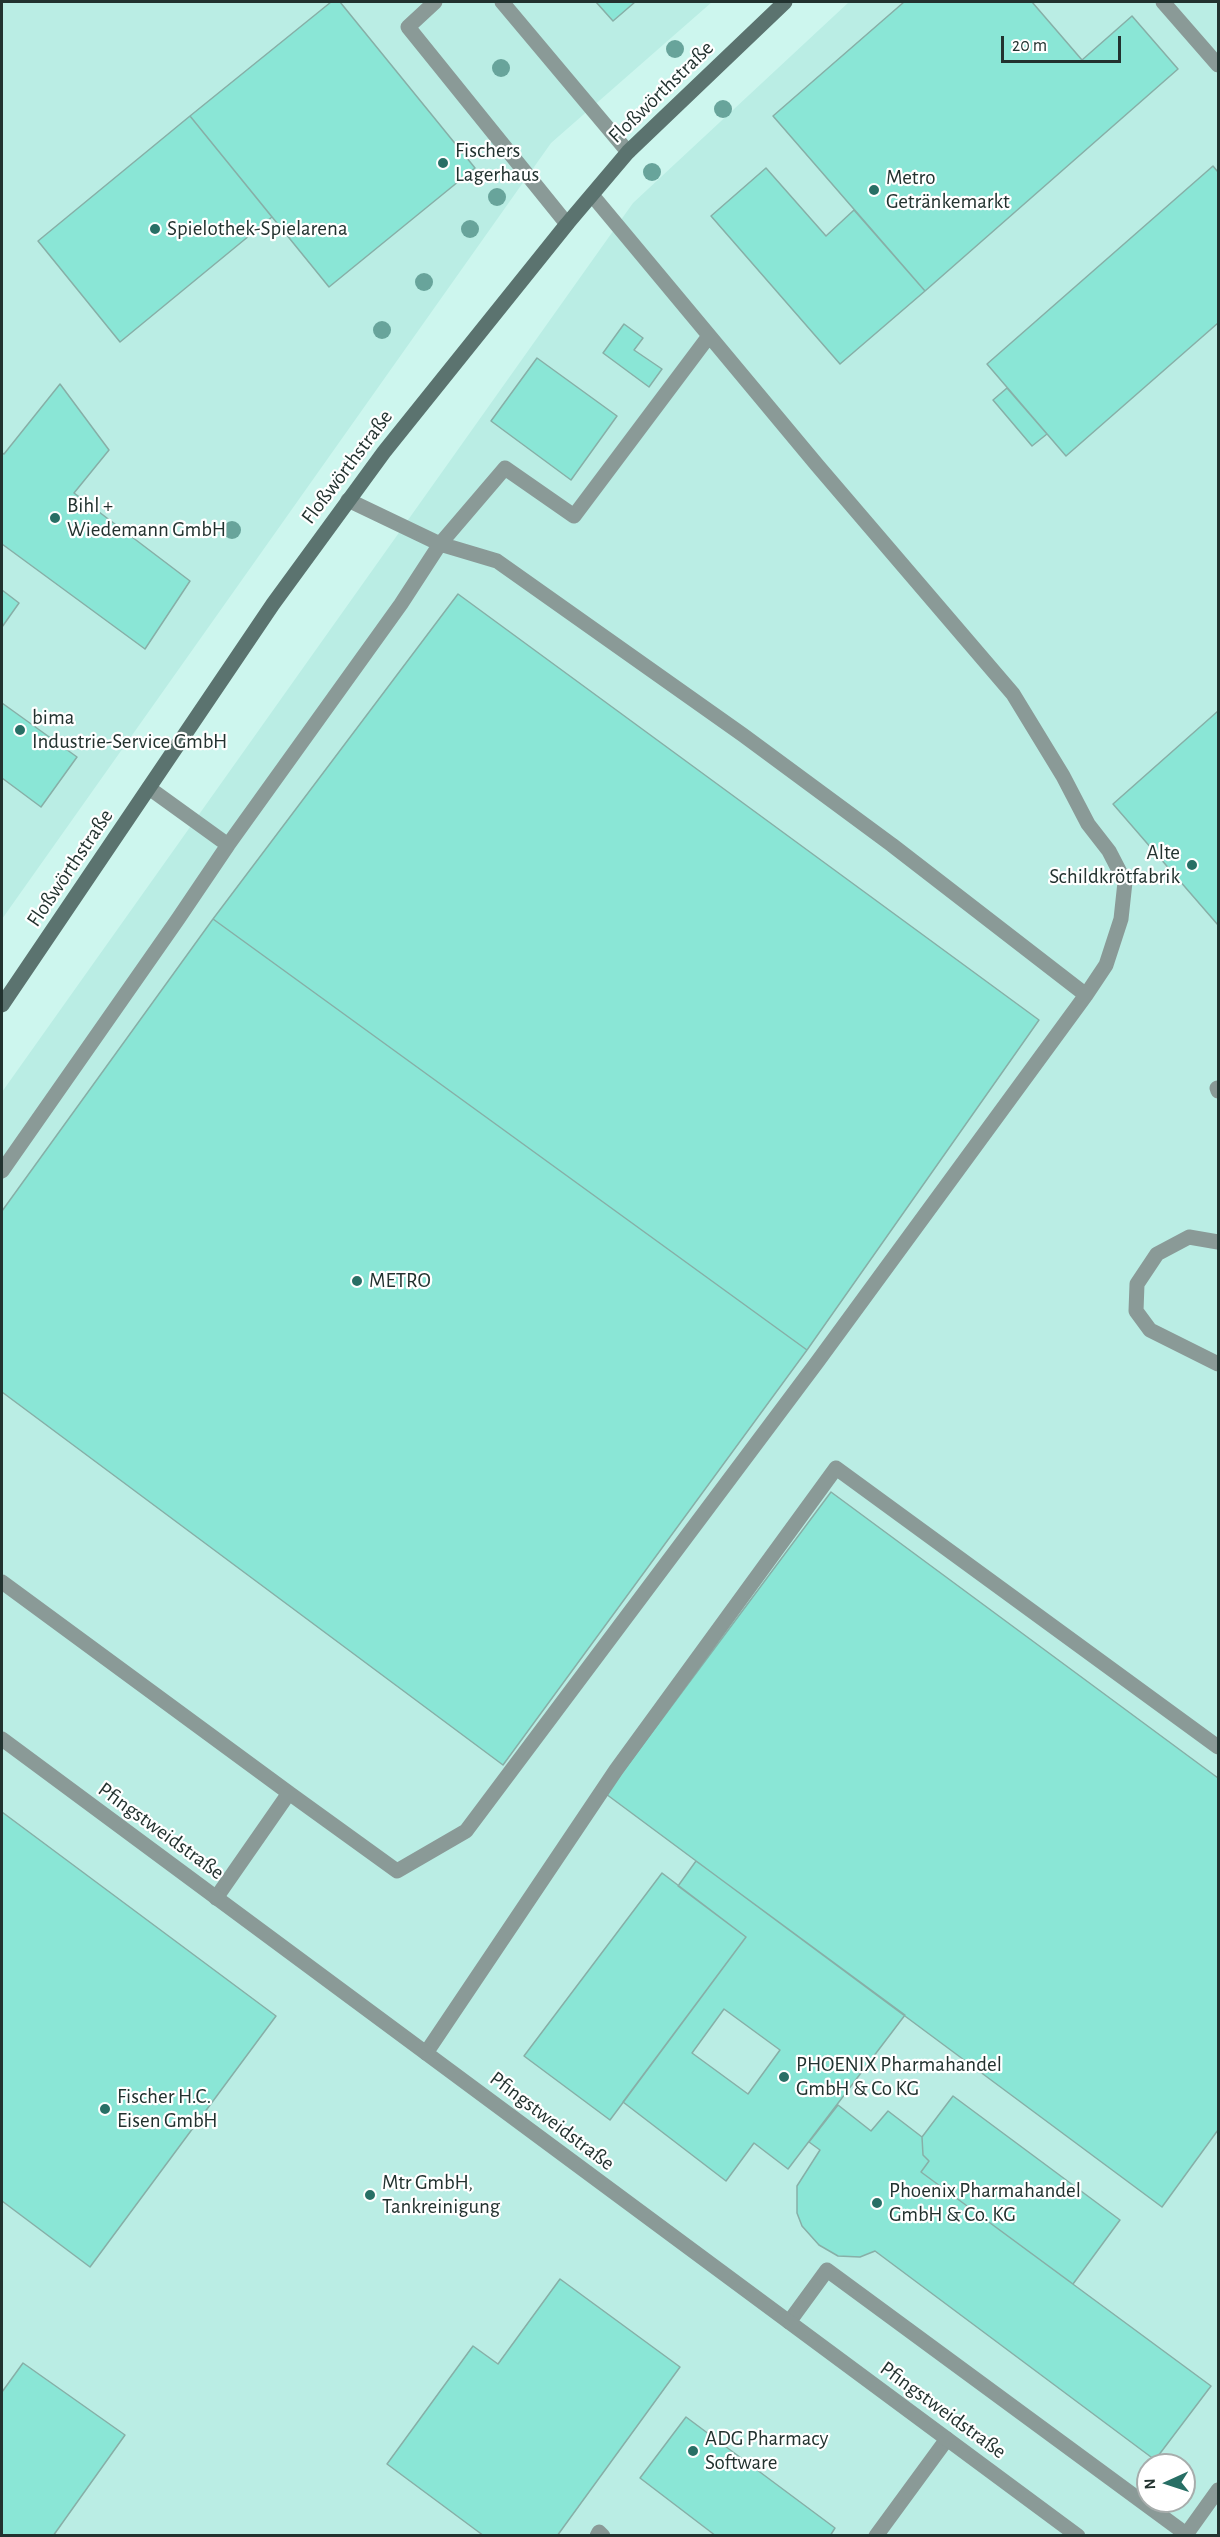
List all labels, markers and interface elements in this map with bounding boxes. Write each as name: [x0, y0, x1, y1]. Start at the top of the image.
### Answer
scale bar: [1004, 24, 1124, 62]
street label: Floßwörthstraße: [603, 36, 719, 148]
text: 20 m: [1012, 37, 1047, 55]
place label: Fischers Lagerhaus: [455, 138, 539, 188]
marker: Fischers Lagerhaus: [436, 156, 450, 170]
place label: Metro Getränkemarkt: [886, 165, 1010, 215]
marker: Metro Getränkemarkt: [867, 183, 881, 197]
place label: Spielothek-Spielarena: [167, 216, 348, 242]
marker: Spielothek-Spielarena: [148, 222, 162, 236]
street label: Floßwörthstraße: [296, 405, 398, 529]
place label: Bihl + Wiedemann GmbH: [67, 493, 226, 543]
marker: Bihl + Wiedemann GmbH: [48, 511, 62, 525]
place label: bima Industrie-Service GmbH: [32, 705, 227, 755]
marker: bima Industrie-Service GmbH: [13, 723, 27, 737]
street label: Floßwörthstraße: [21, 804, 119, 932]
place label: Alte Schildkrötfabrik: [1049, 840, 1180, 890]
marker: Alte Schildkrötfabrik: [1185, 858, 1199, 872]
place label: METRO: [369, 1268, 431, 1294]
marker: METRO: [350, 1274, 364, 1288]
street label: Pfingstweidstraße: [93, 1777, 229, 1885]
place label: PHOENIX Pharmahandel GmbH & Co KG: [796, 2052, 1002, 2102]
street label: Pfingstweidstraße: [485, 2066, 619, 2176]
marker: PHOENIX Pharmahandel GmbH & Co KG: [777, 2070, 791, 2084]
place label: Fischer H.C. Eisen GmbH: [117, 2084, 218, 2134]
marker: Fischer H.C. Eisen GmbH: [98, 2102, 112, 2116]
place label: Mtr GmbH, Tankreinigung: [382, 2170, 500, 2220]
place label: Phoenix Pharmahandel GmbH & Co. KG: [889, 2178, 1081, 2228]
marker: Mtr GmbH, Tankreinigung: [363, 2188, 377, 2202]
marker: Phoenix Pharmahandel GmbH & Co. KG: [870, 2196, 884, 2210]
street label: Pfingstweidstraße: [875, 2356, 1011, 2464]
place label: ADG Pharmacy Software: [705, 2426, 828, 2476]
marker: ADG Pharmacy Software: [686, 2444, 700, 2458]
north arrow: [1136, 2453, 1196, 2513]
text: N: [1142, 2478, 1158, 2490]

